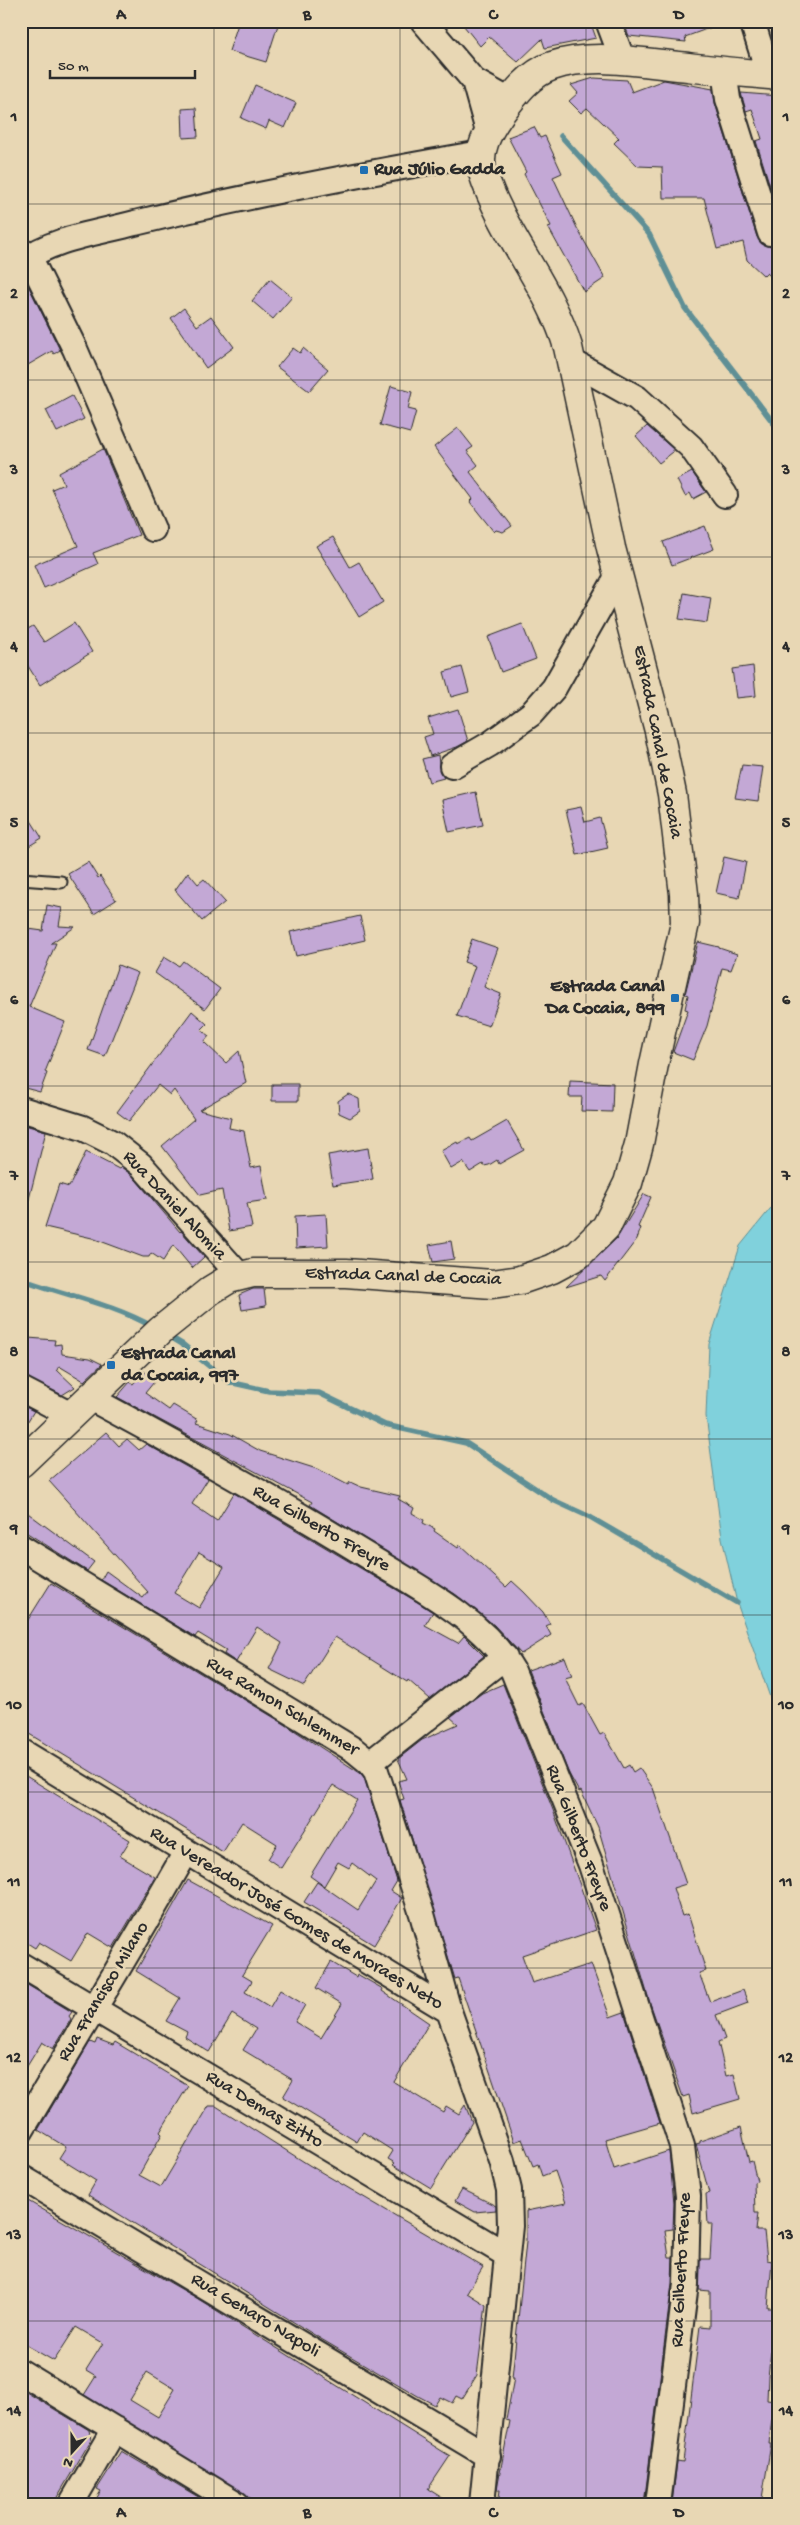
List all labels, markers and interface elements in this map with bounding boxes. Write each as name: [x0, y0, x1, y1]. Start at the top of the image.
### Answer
text: A: [115, 7, 127, 26]
text: B: [302, 7, 312, 26]
text: C: [488, 7, 499, 26]
text: D: [672, 7, 685, 26]
scale bar: [50, 48, 195, 80]
text: 50 m: [58, 58, 89, 76]
text: 1: [10, 109, 17, 128]
text: 1: [782, 109, 789, 128]
place label: Rua Júlio Gadda: [373, 159, 506, 182]
marker: Rua Júlio Gadda: [358, 164, 370, 176]
text: 2: [10, 286, 18, 305]
text: 2: [782, 286, 790, 305]
text: 3: [9, 462, 18, 481]
text: 3: [781, 462, 790, 481]
text: 4: [9, 639, 18, 658]
text: 4: [781, 639, 790, 658]
street label: Estrada Canal de Cocaia: [627, 643, 687, 842]
text: 5: [10, 815, 19, 834]
text: 5: [782, 815, 791, 834]
place label: Estrada Canal Da Cocaia, 899: [544, 976, 665, 1021]
text: 6: [10, 992, 19, 1011]
marker: Estrada Canal Da Cocaia, 899: [669, 992, 681, 1004]
text: 6: [782, 992, 791, 1011]
street label: Rua Daniel Alomia: [117, 1146, 232, 1267]
text: 7: [9, 1168, 19, 1187]
text: 7: [781, 1168, 791, 1187]
street label: Estrada Canal de Cocaia: [304, 1262, 503, 1292]
place label: Estrada Canal da Cocaia, 997: [121, 1343, 240, 1388]
text: 8: [10, 1344, 19, 1363]
text: 8: [782, 1344, 791, 1363]
marker: Estrada Canal da Cocaia, 997: [105, 1359, 117, 1371]
street label: Rua Gilberto Freyre: [248, 1480, 394, 1578]
text: 9: [9, 1521, 18, 1540]
text: 9: [781, 1521, 790, 1540]
street label: Rua Ramon Schlemmer: [201, 1652, 365, 1763]
text: 10: [5, 1697, 22, 1716]
text: 10: [777, 1697, 794, 1716]
street label: Rua Gilberto Freyre: [539, 1762, 617, 1915]
street label: Rua Vereador José Gomes de Moraes Neto: [145, 1822, 447, 2016]
text: 11: [7, 1874, 20, 1893]
text: 11: [779, 1874, 792, 1893]
street label: Rua Francisco Milano: [53, 1918, 155, 2066]
text: 12: [6, 2050, 21, 2069]
text: 12: [778, 2050, 793, 2069]
street label: Rua Demas Zitto: [201, 2066, 327, 2154]
street label: Rua Gilberto Freyre: [666, 2192, 698, 2348]
text: 13: [6, 2227, 21, 2246]
text: 13: [778, 2227, 793, 2246]
street label: Rua Genaro Napoli: [186, 2268, 324, 2364]
text: 14: [6, 2403, 21, 2422]
text: 14: [778, 2403, 793, 2422]
north arrow: [48, 2428, 98, 2478]
text: N: [61, 2452, 76, 2471]
text: A: [115, 2505, 127, 2524]
text: B: [302, 2505, 312, 2524]
text: C: [488, 2505, 499, 2524]
text: D: [672, 2505, 685, 2524]

